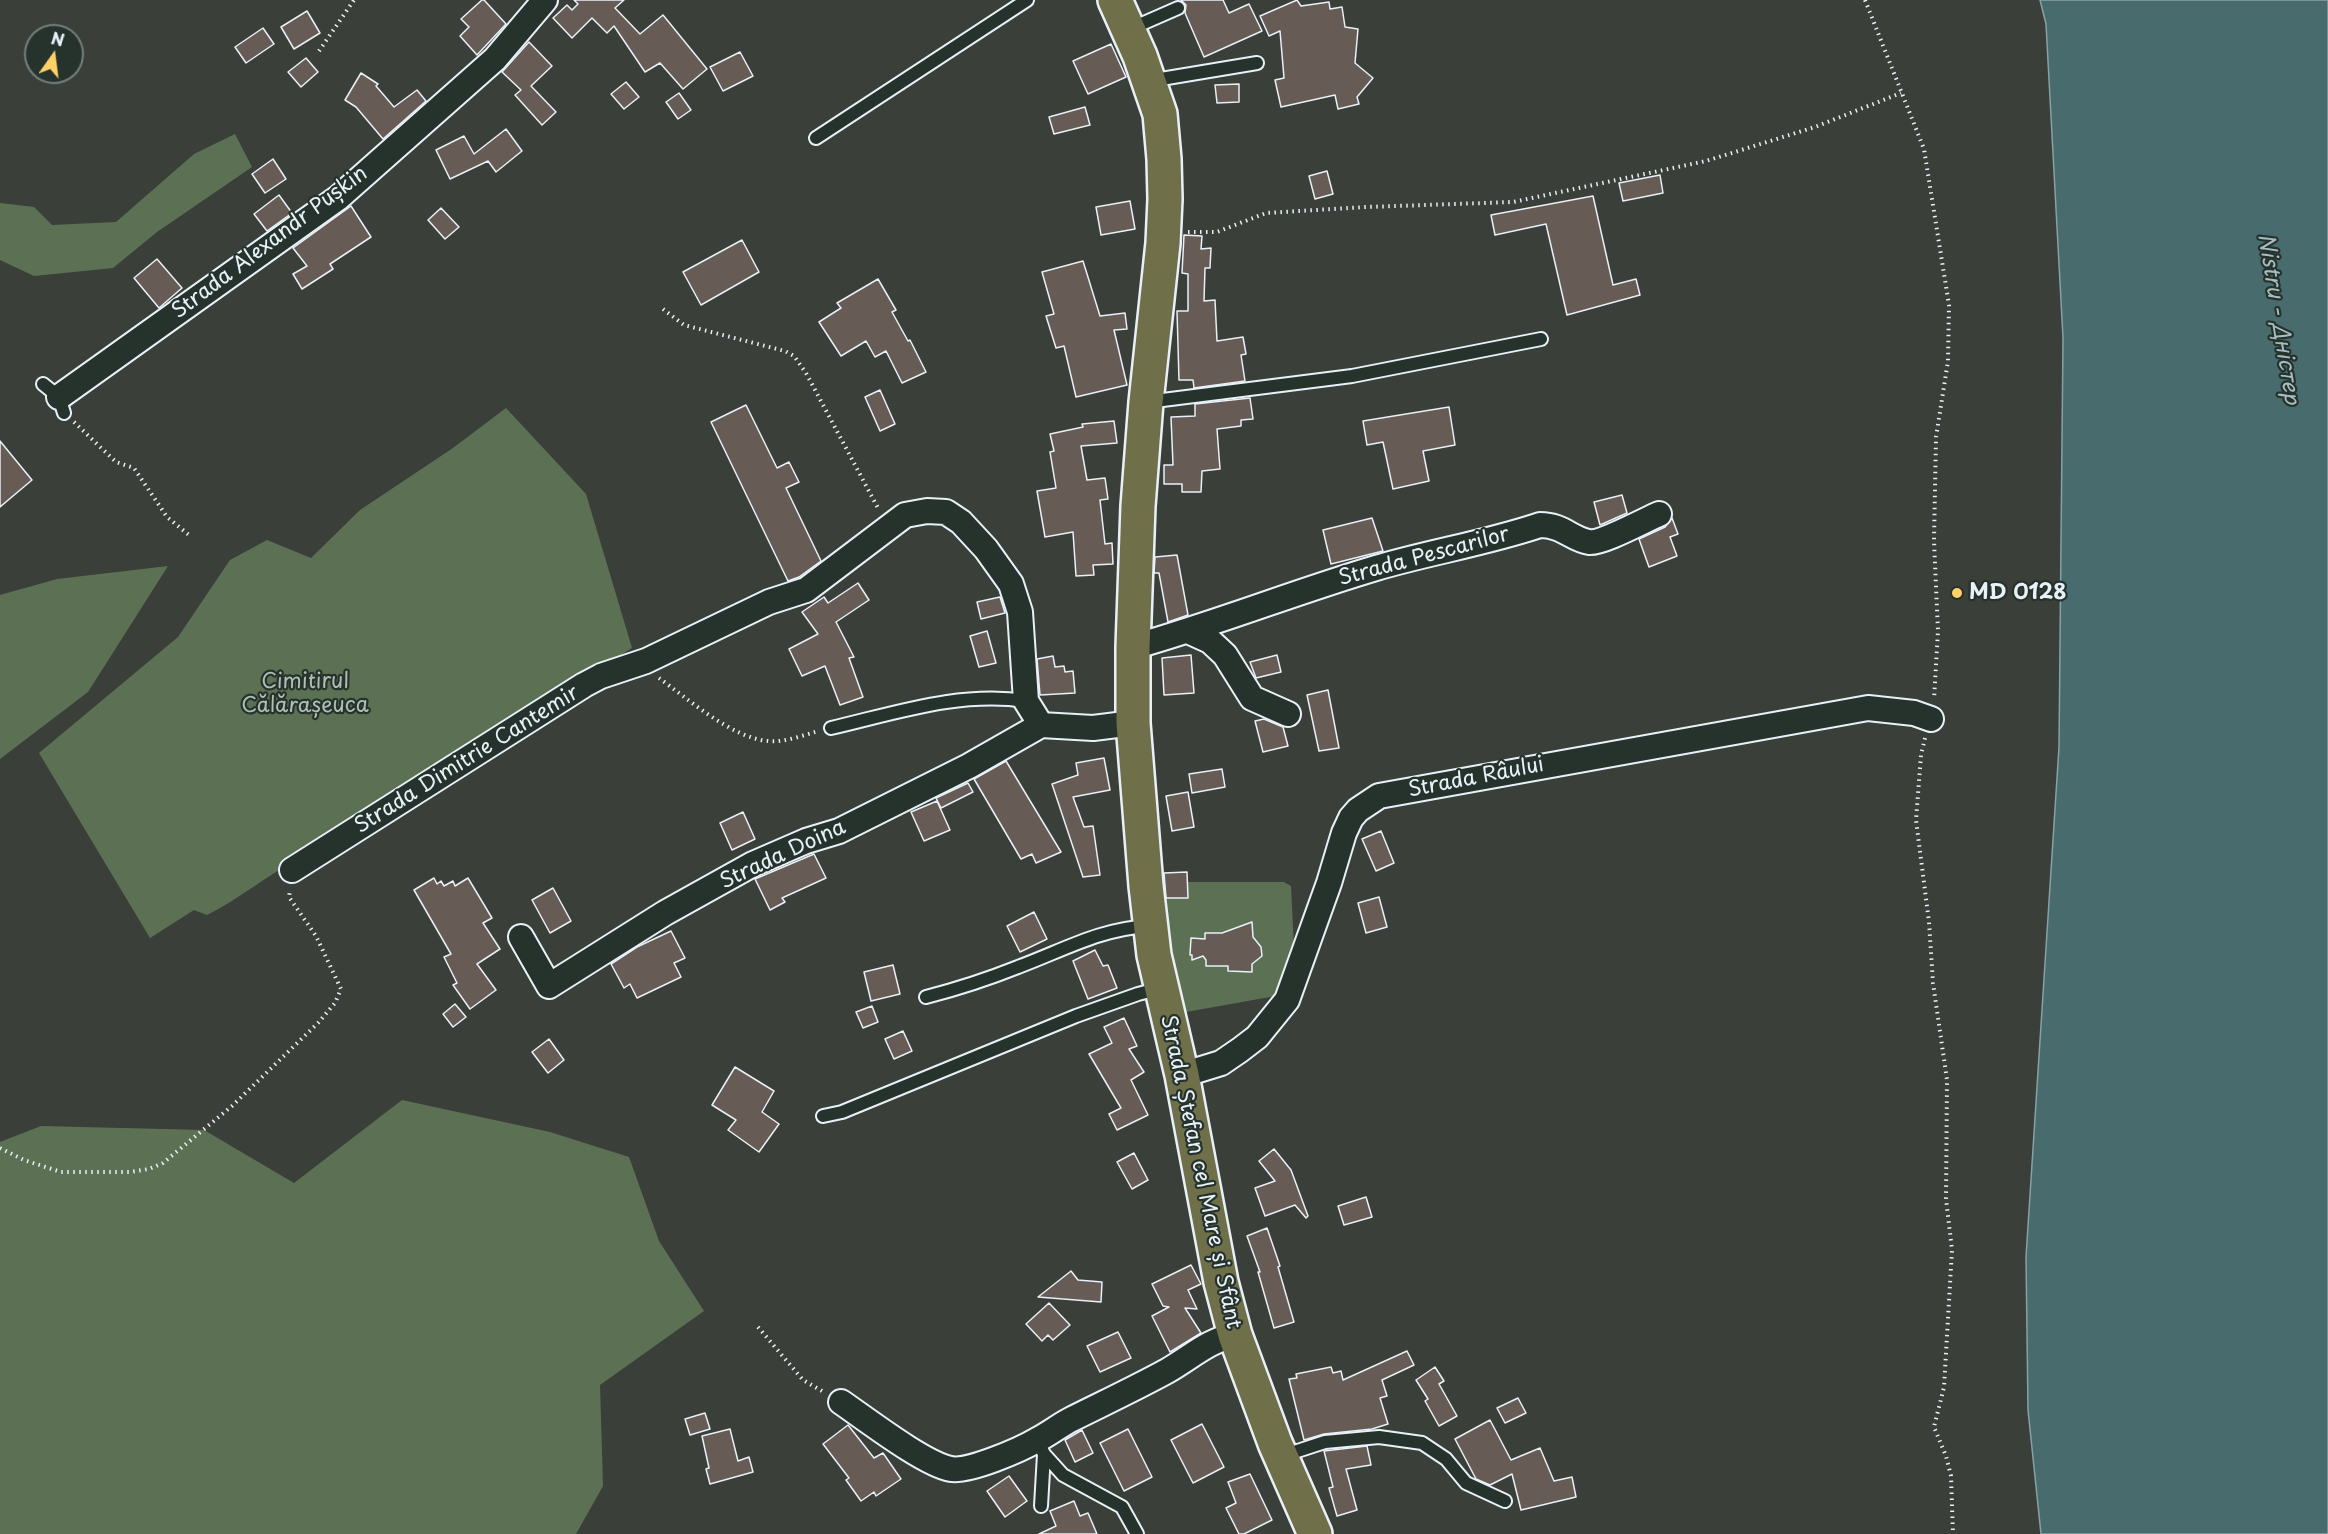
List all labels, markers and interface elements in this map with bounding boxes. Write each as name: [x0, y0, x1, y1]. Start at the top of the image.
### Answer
north arrow: [24, 24, 84, 84]
text: N: [49, 25, 67, 52]
street label: Strada Alexandr Pușkin: [167, 161, 373, 325]
water label: Nistru - Дністер: [2251, 232, 2305, 406]
street label: Strada Pescarilor: [1336, 522, 1512, 592]
place label: MD 0128: [1969, 580, 2066, 606]
marker: MD 0128: [1950, 586, 1964, 600]
park label: Cimitirul Călărașeuca: [241, 669, 369, 719]
street label: Strada Dimitrie Cantemir: [350, 681, 584, 839]
street label: Strada Râului: [1406, 752, 1546, 804]
street label: Strada Doina: [716, 815, 850, 895]
street label: Strada Ștefan cel Mare și Sfânt: [1154, 1013, 1246, 1331]

